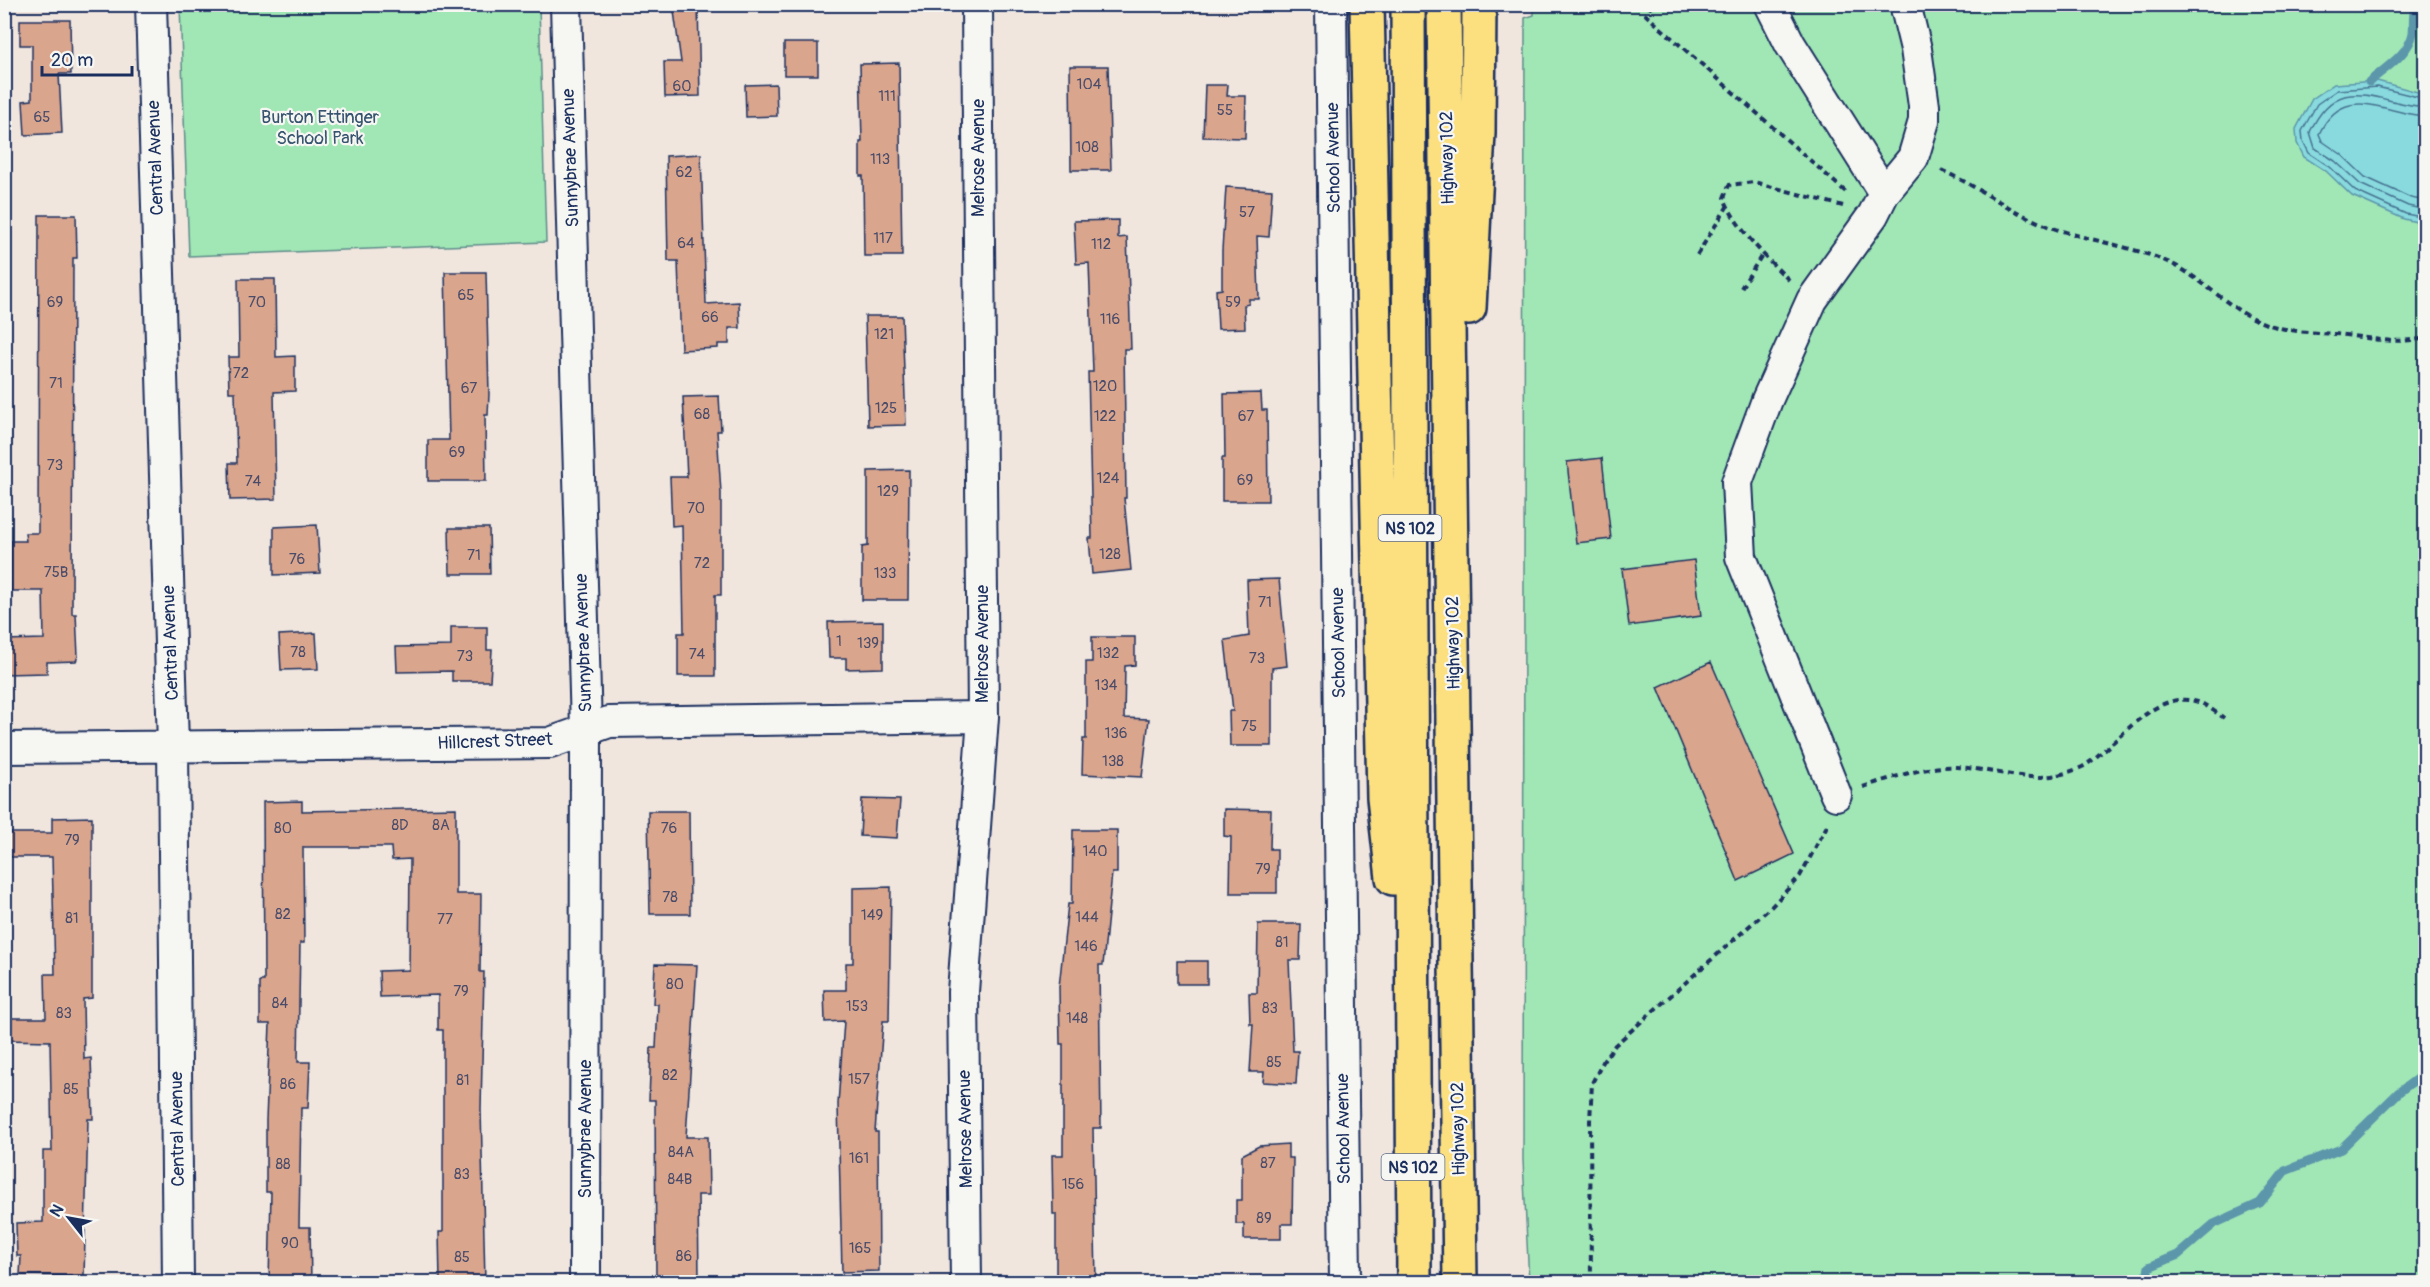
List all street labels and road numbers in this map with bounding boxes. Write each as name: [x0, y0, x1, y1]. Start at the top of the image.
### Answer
street label: Sunnybrae Avenue: [557, 88, 584, 228]
street label: Melrose Avenue: [967, 99, 990, 217]
street label: Central Avenue: [142, 100, 169, 216]
street label: School Avenue: [1321, 102, 1346, 214]
street label: Highway 102: [1435, 111, 1460, 205]
road number: NS 102: [1378, 515, 1442, 541]
street label: Sunnybrae Avenue: [570, 573, 597, 713]
street label: Central Avenue: [157, 585, 184, 701]
street label: Melrose Avenue: [971, 585, 994, 703]
street label: School Avenue: [1326, 587, 1351, 699]
street label: Highway 102: [1441, 596, 1466, 690]
street label: Hillcrest Street: [437, 728, 554, 755]
street label: Sunnybrae Avenue: [574, 1059, 597, 1199]
street label: Melrose Avenue: [953, 1070, 978, 1188]
street label: Central Avenue: [165, 1071, 190, 1187]
street label: School Avenue: [1331, 1073, 1356, 1185]
street label: Highway 102: [1446, 1082, 1471, 1176]
road number: NS 102: [1382, 1154, 1444, 1180]

